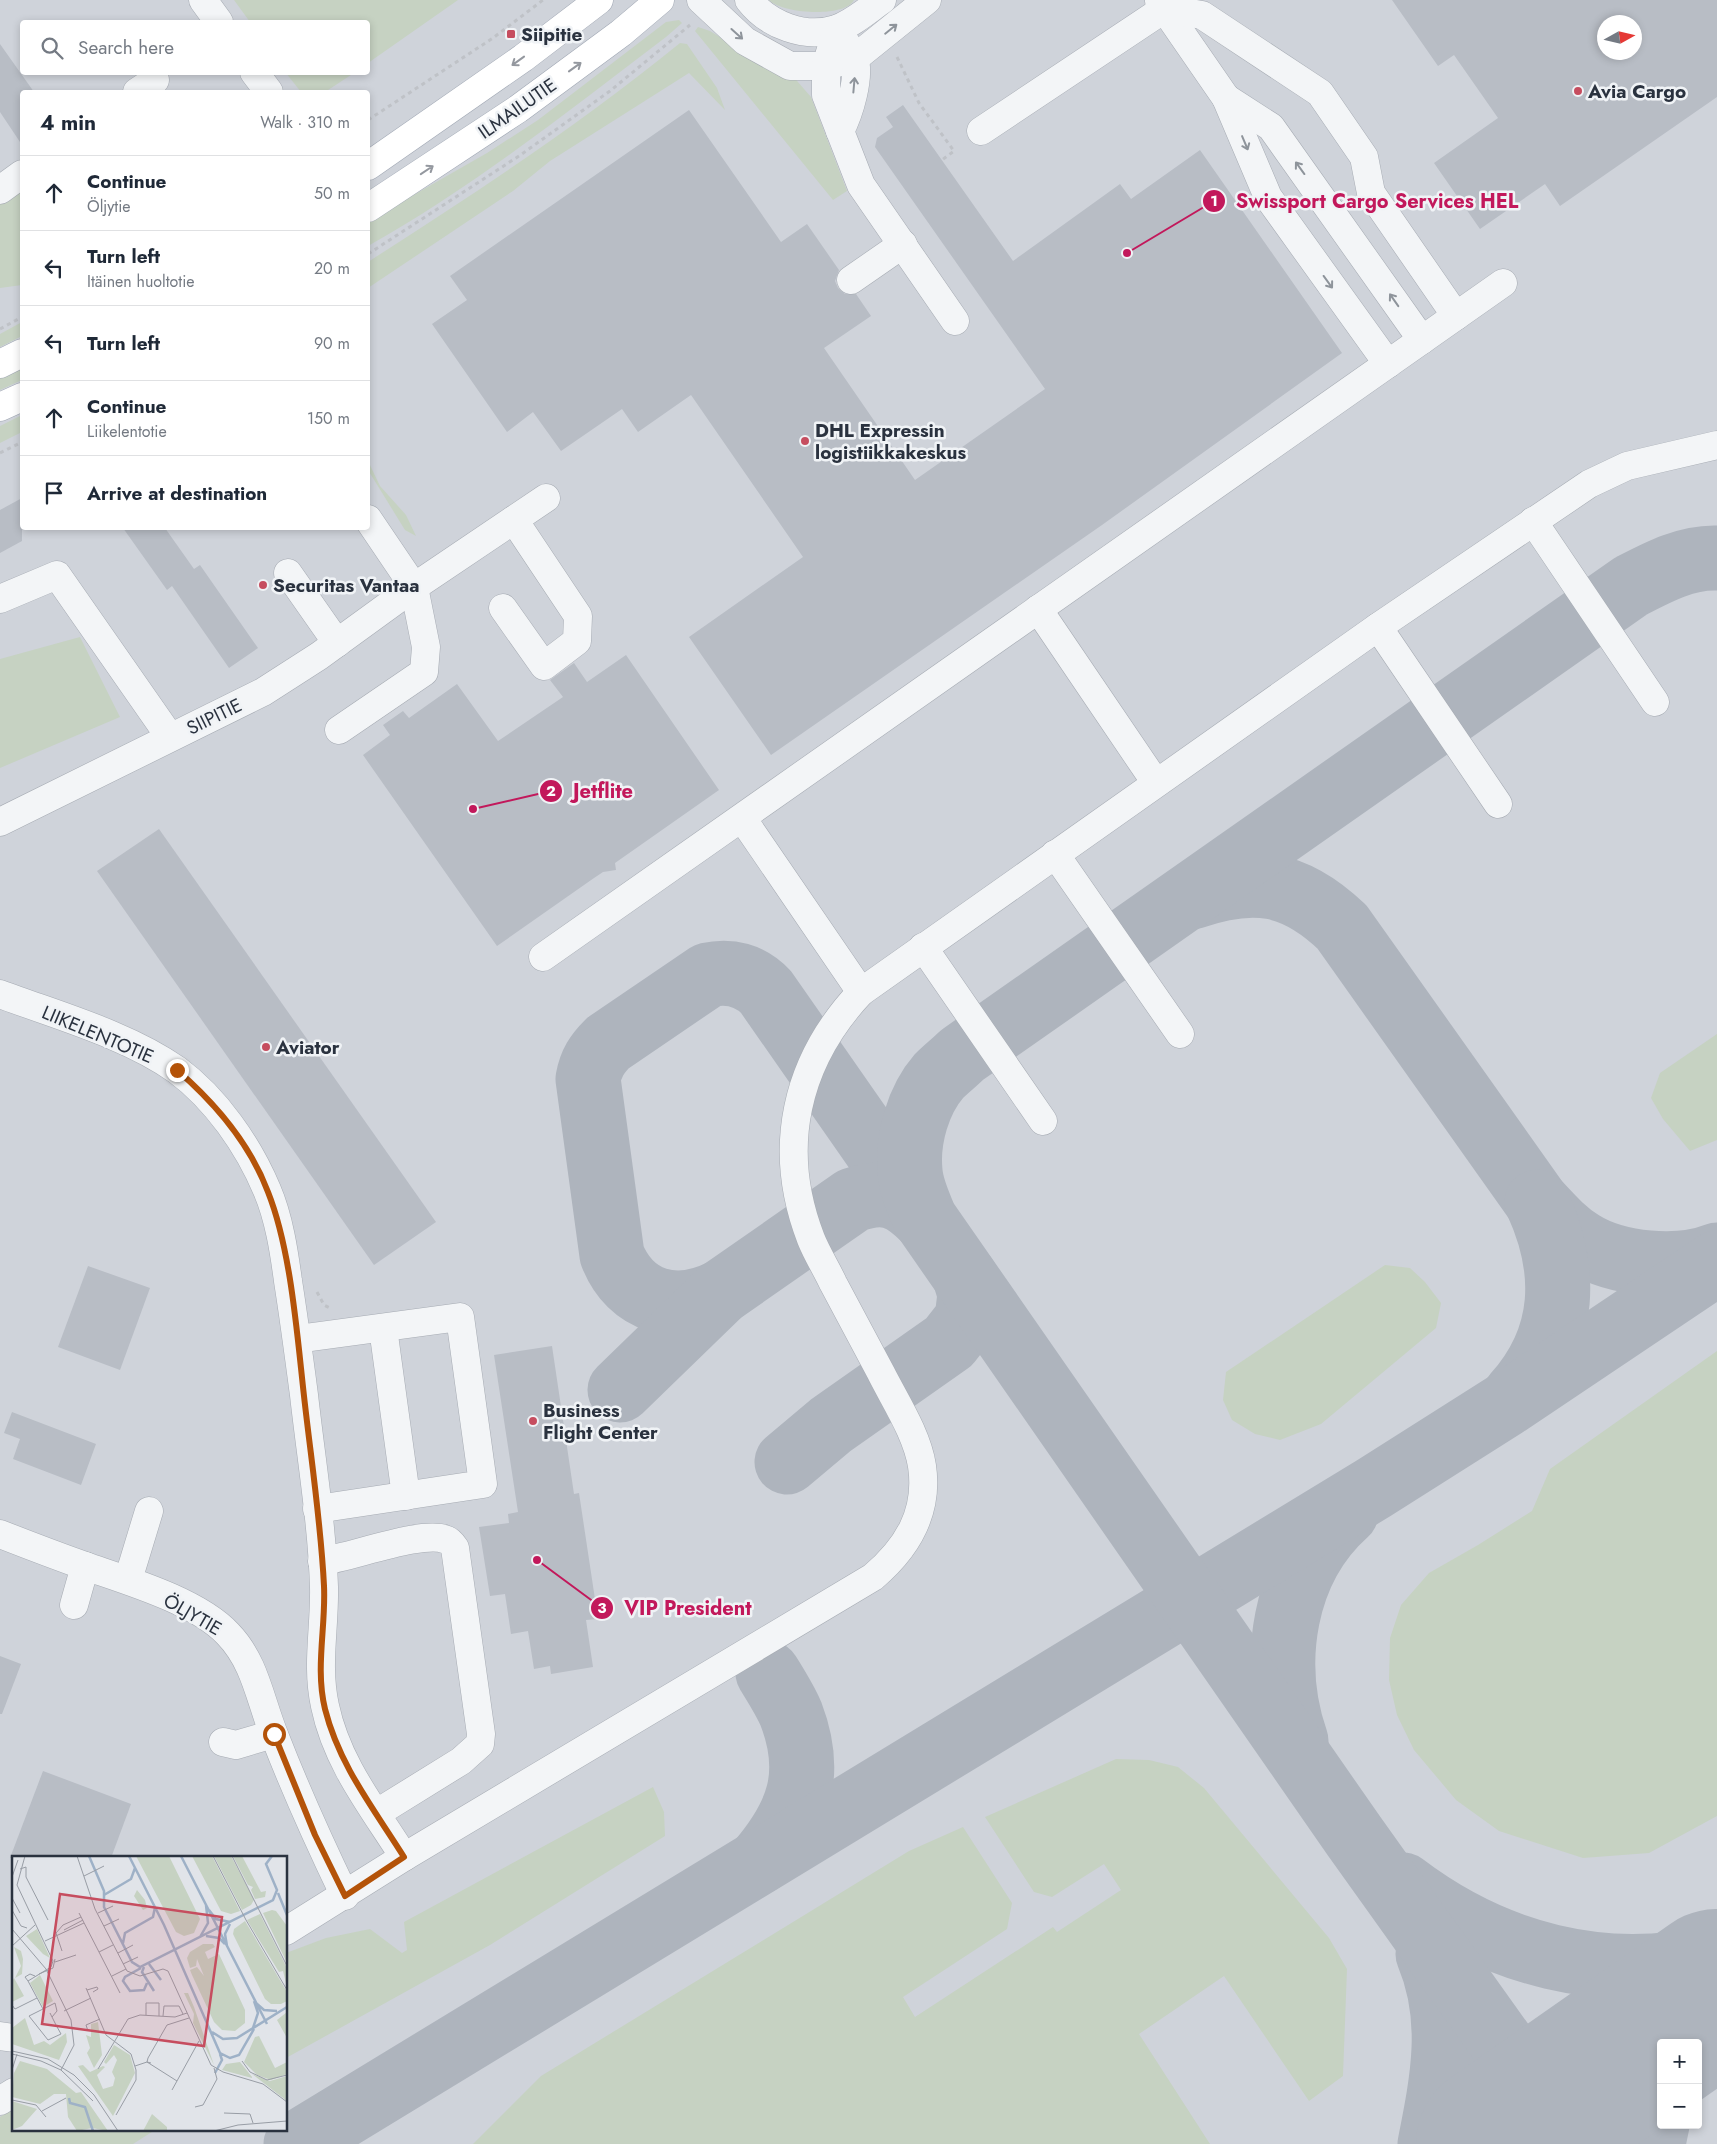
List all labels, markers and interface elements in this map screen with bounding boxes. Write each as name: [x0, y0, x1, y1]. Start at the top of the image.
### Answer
north arrow: [1597, 15, 1642, 60]
search box: [20, 20, 370, 75]
place label: Siipitie: [521, 21, 583, 48]
one-way arrow: [884, 23, 897, 34]
marker: Siipitie: [505, 28, 517, 40]
one-way arrow: [730, 28, 743, 39]
icon: search: [38, 34, 66, 62]
text: Search here: [78, 34, 174, 61]
one-way arrow: [512, 56, 526, 66]
one-way arrow: [568, 62, 582, 72]
street label: ILMAILUTIE: [473, 71, 562, 145]
one-way arrow: [849, 78, 858, 94]
place label: Avia Cargo: [1587, 78, 1686, 105]
marker: Avia Cargo: [1572, 85, 1584, 97]
text: 4 min: [40, 108, 96, 138]
text: Walk · 310 m: [260, 111, 350, 134]
one-way arrow: [1241, 135, 1251, 150]
one-way arrow: [1295, 161, 1305, 175]
one-way arrow: [420, 165, 434, 175]
text: Continue: [87, 168, 166, 195]
icon: ahead: [40, 179, 68, 207]
text: 50 m: [314, 182, 350, 205]
callout: Swissport Cargo Services HEL: [1201, 184, 1529, 219]
text: Swissport Cargo Services HEL: [1236, 187, 1519, 216]
text: 1: [1210, 190, 1218, 212]
text: Öljytie: [87, 195, 131, 218]
text: Turn left: [87, 243, 160, 270]
icon: left: [40, 254, 68, 282]
text: 20 m: [314, 257, 350, 280]
text: Itäinen huoltotie: [87, 270, 195, 293]
one-way arrow: [1323, 275, 1333, 289]
one-way arrow: [1389, 293, 1399, 307]
icon: left: [40, 329, 68, 357]
text: Turn left: [87, 330, 160, 357]
text: 90 m: [314, 332, 350, 355]
text: Continue: [87, 393, 166, 420]
icon: ahead: [40, 404, 68, 432]
text: 150 m: [307, 407, 350, 430]
place label: DHL Expressin logistiikkakeskus: [815, 417, 966, 466]
text: Liikelentotie: [87, 420, 167, 443]
marker: DHL Expressin logistiikkakeskus: [799, 435, 811, 447]
icon: arrive: [40, 479, 68, 507]
text: Arrive at destination: [87, 480, 267, 507]
place label: Securitas Vantaa: [273, 572, 420, 599]
marker: Securitas Vantaa: [257, 579, 269, 591]
street label: SIIPITIE: [182, 691, 247, 741]
callout: Jetflite: [538, 774, 643, 809]
text: Jetflite: [569, 777, 633, 806]
text: 2: [546, 780, 556, 802]
street label: LIIKELENTOTIE: [38, 999, 158, 1070]
place label: Aviator: [275, 1034, 340, 1061]
marker: Aviator: [260, 1041, 272, 1053]
route end: [166, 1059, 189, 1082]
place label: Business Flight Center: [543, 1397, 658, 1446]
marker: Business Flight Center: [527, 1415, 539, 1427]
street label: ÖLJYTIE: [159, 1587, 227, 1642]
callout: VIP President: [590, 1590, 762, 1625]
text: VIP President: [623, 1594, 752, 1623]
text: 3: [597, 1597, 607, 1619]
route start: [263, 1723, 286, 1746]
inset map: [12, 1856, 288, 2132]
map controls: [1657, 2039, 1702, 2129]
button: +: [1657, 2039, 1702, 2084]
button: −: [1657, 2084, 1702, 2129]

